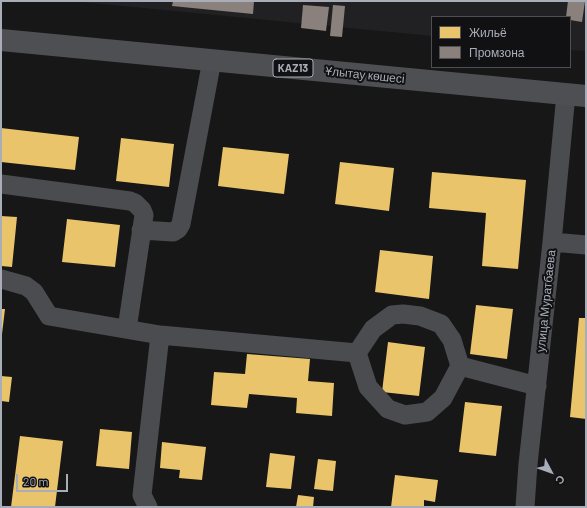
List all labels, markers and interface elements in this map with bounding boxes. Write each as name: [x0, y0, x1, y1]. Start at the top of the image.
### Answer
legend: [431, 16, 571, 68]
text: Жильё: [469, 25, 507, 39]
text: Промзона: [469, 45, 524, 59]
road number: KAZ13: [273, 59, 313, 77]
street label: Ұлытау көшесі: [325, 64, 405, 86]
street label: улица Муратбаева: [533, 249, 559, 353]
north arrow: [531, 452, 571, 492]
scale bar: [18, 466, 70, 492]
text: С: [553, 473, 568, 487]
text: 20 m: [23, 474, 49, 488]

